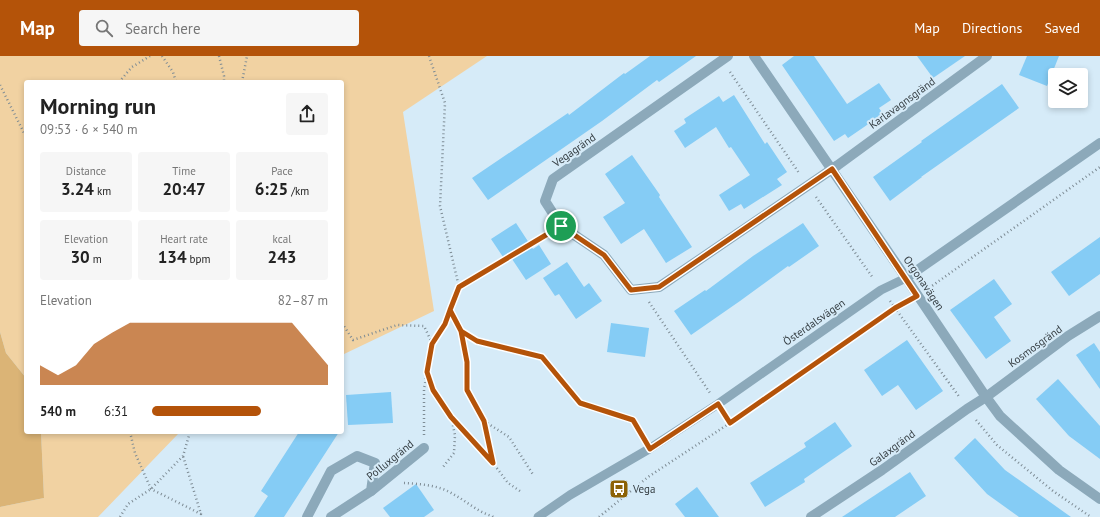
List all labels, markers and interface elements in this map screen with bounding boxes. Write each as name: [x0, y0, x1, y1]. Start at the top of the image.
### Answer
search box: [79, 10, 359, 46]
text: Map: [20, 16, 55, 40]
icon: search: [93, 17, 115, 39]
text: Search here: [125, 19, 201, 38]
text: Map: [914, 19, 940, 37]
text: Directions: [962, 19, 1022, 37]
text: Saved: [1044, 19, 1080, 37]
map controls: [1048, 68, 1088, 108]
button: layers: [1048, 68, 1088, 108]
street label: Karlavagnsgränd: [866, 74, 938, 132]
text: Morning run: [40, 92, 156, 120]
button: share: [286, 93, 328, 135]
text: 09:53 · 6 × 540 m: [40, 121, 137, 138]
street label: Vegagränd: [549, 130, 598, 170]
text: Distance: [66, 164, 106, 178]
text: Time: [172, 164, 196, 178]
text: Pace: [271, 164, 293, 178]
text: 3.24: [61, 178, 94, 200]
text: 20:47: [162, 178, 206, 200]
text: 6:25: [255, 178, 288, 200]
text: km: [94, 184, 111, 198]
text: /km: [288, 184, 309, 198]
pin: [544, 209, 578, 243]
icon: arrive: [550, 215, 572, 237]
text: Elevation: [64, 232, 108, 246]
text: Heart rate: [160, 232, 208, 246]
text: kcal: [273, 232, 291, 246]
text: 30: [70, 246, 90, 268]
text: 134: [158, 246, 187, 268]
text: 243: [268, 246, 296, 268]
text: m: [90, 252, 102, 266]
text: bpm: [187, 252, 210, 266]
street label: Orgonavägen: [901, 253, 947, 313]
text: Elevation: [40, 292, 92, 309]
text: 82–87 m: [278, 292, 328, 309]
street label: Österdalsvägen: [780, 295, 848, 349]
street label: Kosmosgränd: [1005, 322, 1065, 370]
text: 540 m: [40, 403, 76, 420]
text: 6:31: [104, 403, 128, 420]
street label: Galaxgränd: [866, 427, 918, 469]
street label: Polluxgränd: [364, 437, 416, 483]
bus stop icon: Vega: [608, 478, 630, 500]
place label: Vega: [632, 482, 655, 496]

